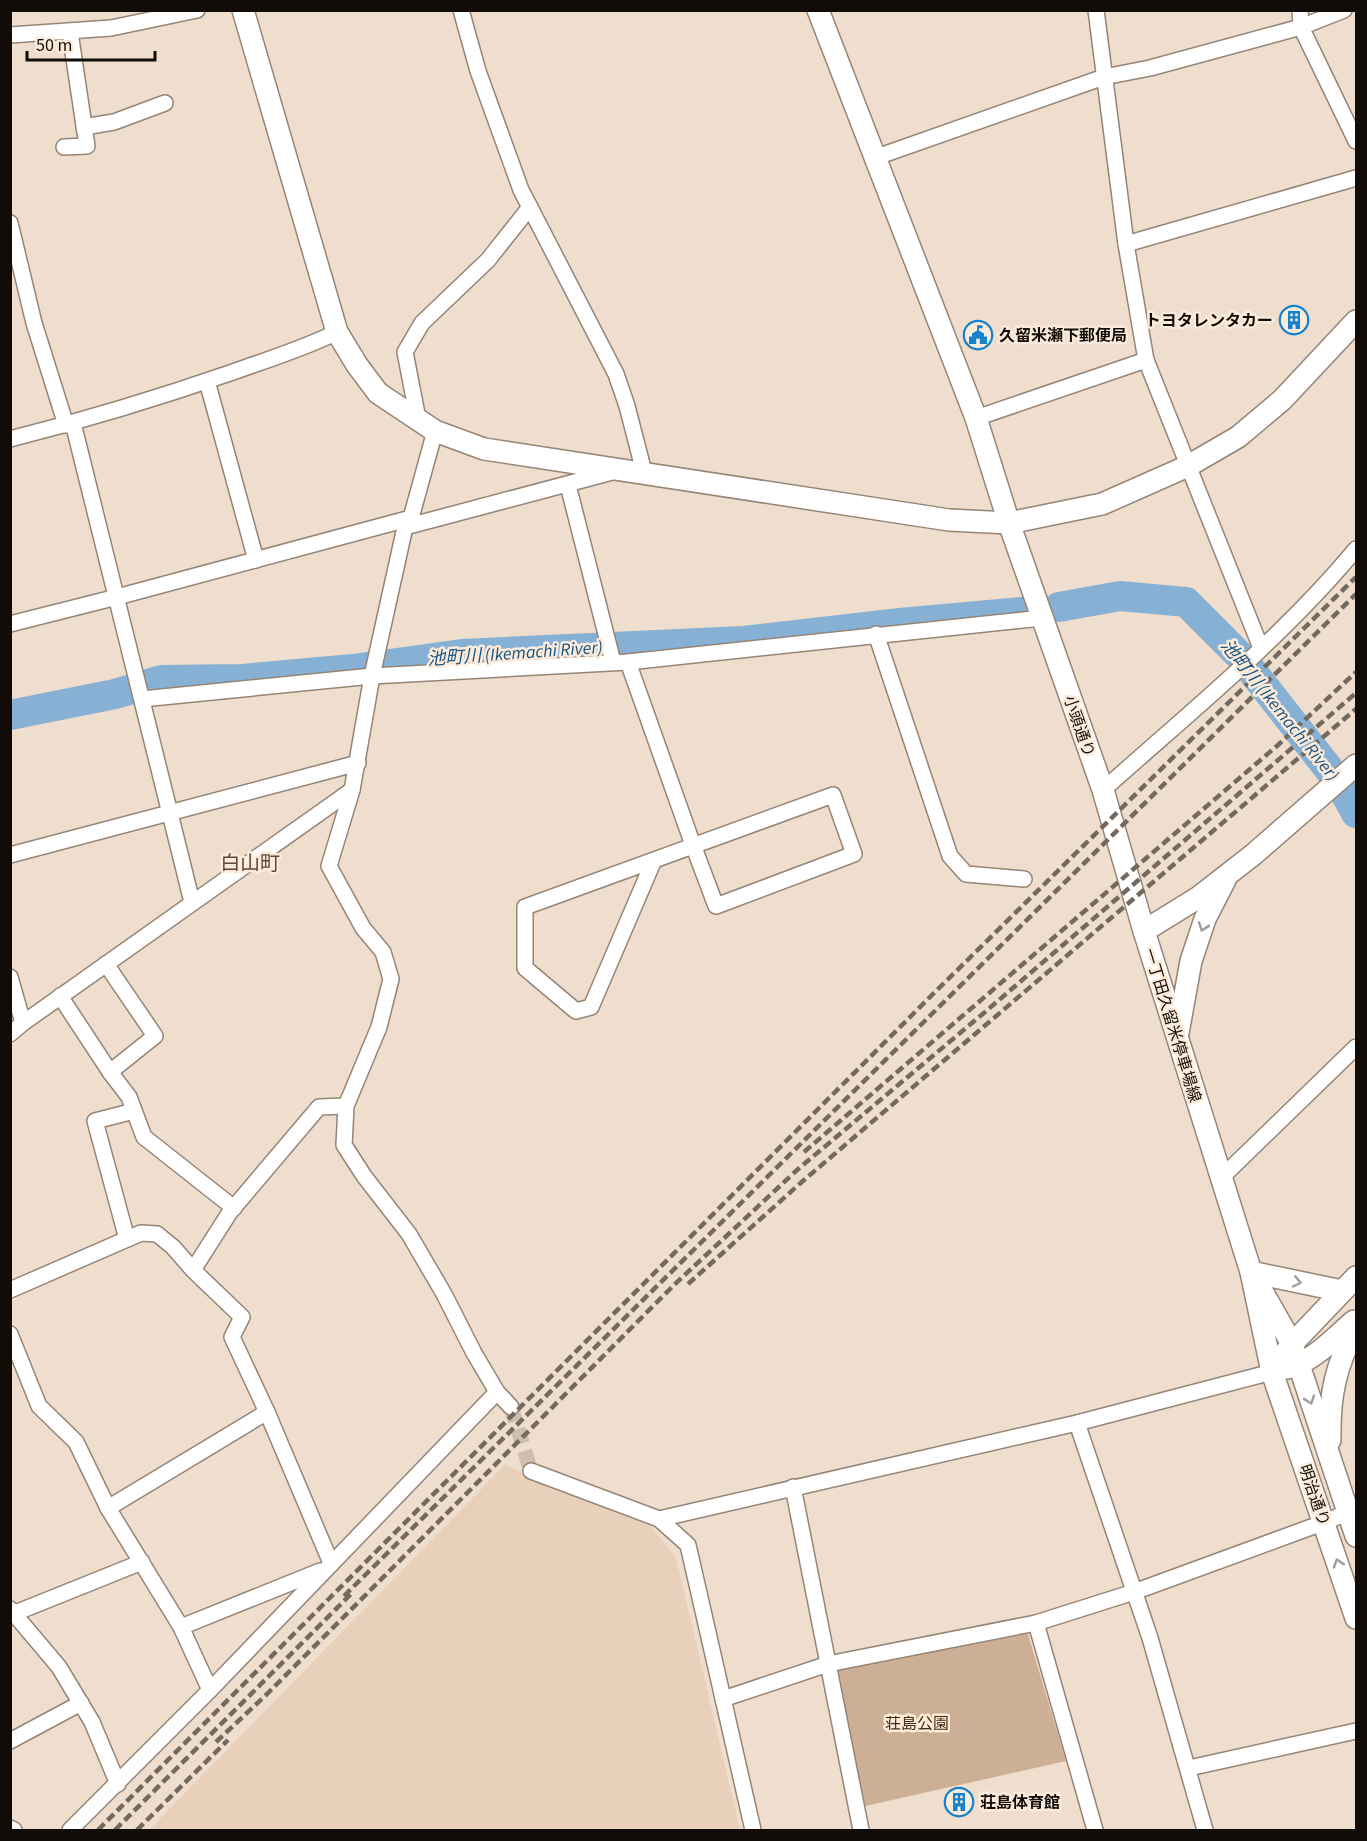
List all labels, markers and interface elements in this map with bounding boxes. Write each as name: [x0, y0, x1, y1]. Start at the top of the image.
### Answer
scale bar: [27, 24, 154, 62]
text: 50 m: [36, 33, 72, 58]
building icon: トヨタレンタカー: [1278, 304, 1310, 336]
place label: トヨタレンタカー: [1145, 310, 1273, 332]
public building icon: 久留米瀬下郵便局: [962, 319, 994, 351]
place label: 久留米瀬下郵便局: [999, 325, 1127, 347]
water label: 池町川 (Ikemachi River): [1215, 634, 1345, 786]
water label: 池町川 (Ikemachi River): [427, 635, 604, 672]
street label: 小頭通り: [1058, 692, 1100, 760]
district label: 白山町: [220, 850, 280, 878]
one-way arrow: [1197, 921, 1210, 932]
street label: 一丁田久留米停車場線: [1138, 946, 1206, 1105]
one-way arrow: [1291, 1275, 1301, 1288]
one-way arrow: [1303, 1394, 1316, 1405]
street label: 明治通り: [1293, 1461, 1335, 1529]
one-way arrow: [1333, 1558, 1345, 1569]
park label: 荘島公園: [885, 1713, 949, 1735]
building icon: 荘島体育館: [943, 1786, 975, 1818]
place label: 荘島体育館: [980, 1792, 1060, 1814]

